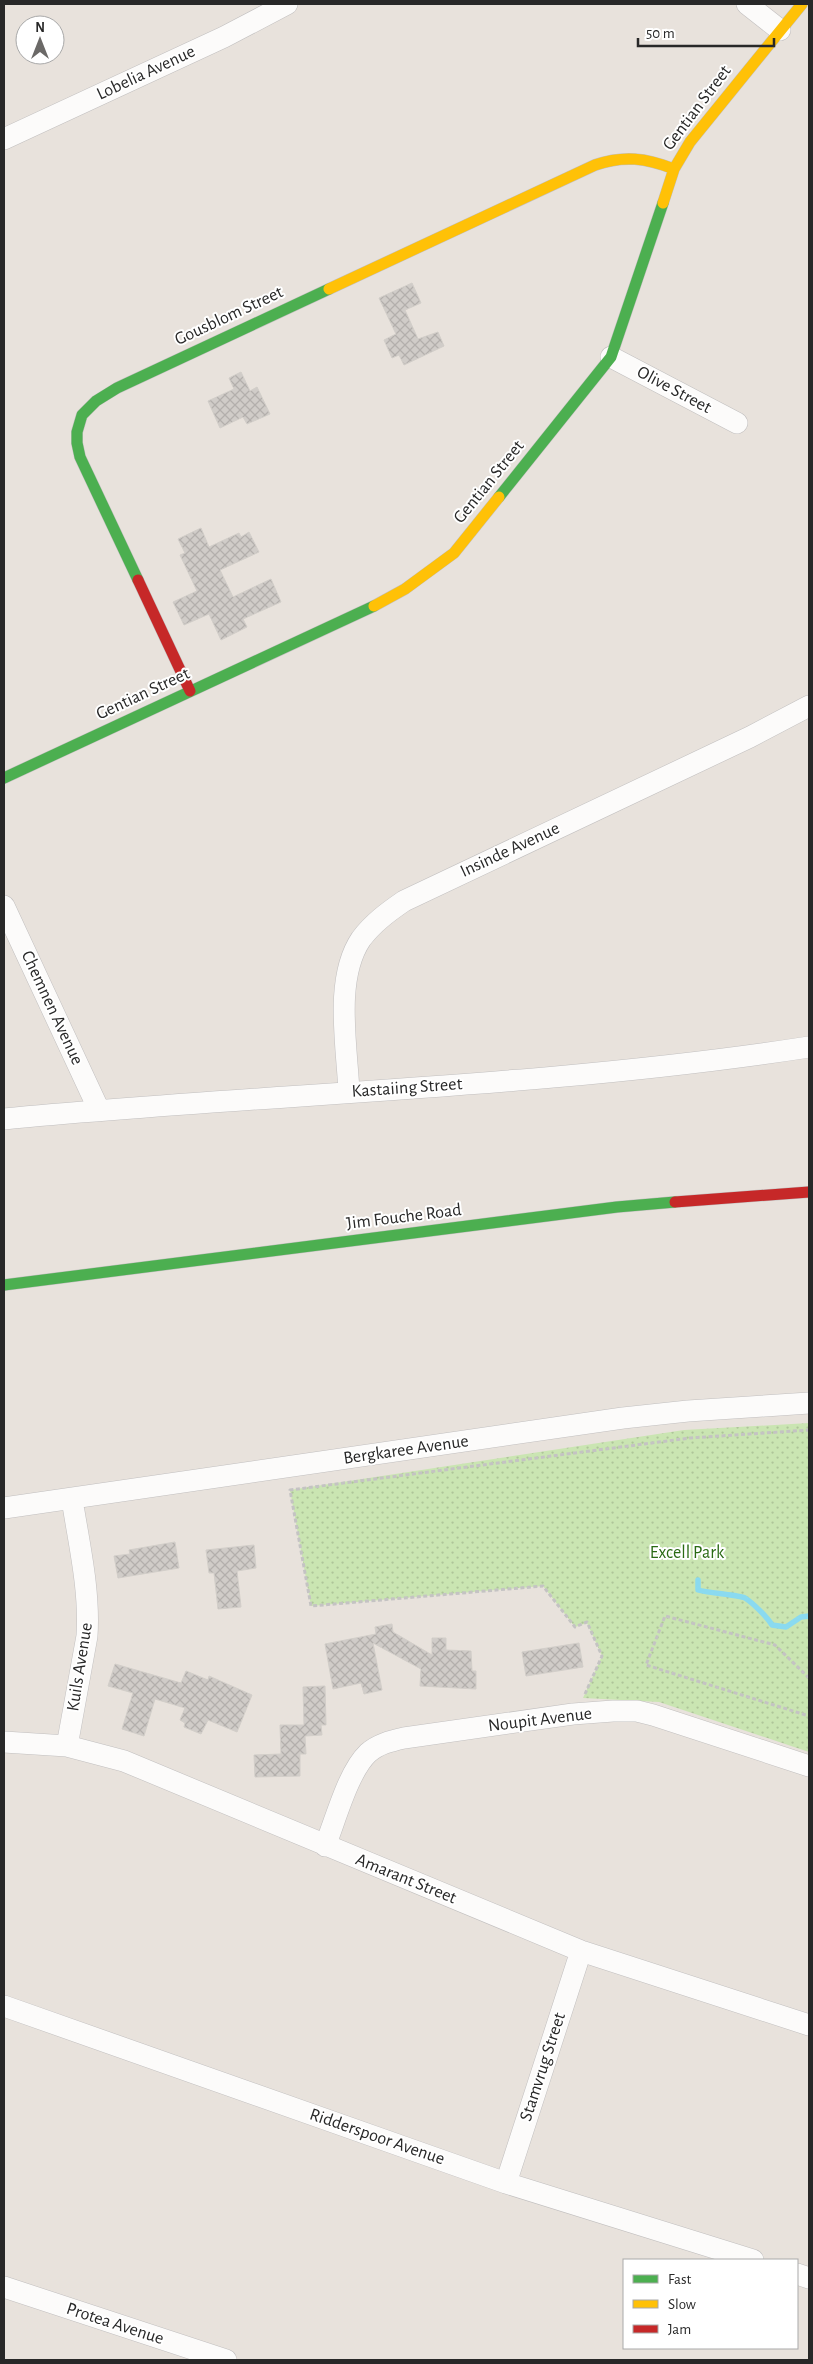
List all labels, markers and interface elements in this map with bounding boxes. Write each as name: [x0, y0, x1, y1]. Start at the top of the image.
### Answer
north arrow: [15, 15, 65, 65]
scale bar: [638, 15, 774, 47]
text: N: [35, 21, 45, 35]
text: 50 m: [646, 26, 675, 41]
street label: Lobelia Avenue: [94, 42, 198, 104]
street label: Gentian Street: [659, 62, 735, 154]
street label: Gousblom Street: [172, 283, 286, 349]
street label: Olive Street: [634, 363, 714, 417]
street label: Gentian Street: [450, 437, 528, 527]
street label: Gentian Street: [93, 664, 193, 723]
street label: Insinde Avenue: [458, 819, 562, 881]
street label: Chemnen Avenue: [18, 948, 86, 1068]
street label: Kastaiing Street: [351, 1075, 463, 1101]
street label: Jim Fouche Road: [345, 1201, 463, 1233]
street label: Bergkaree Avenue: [342, 1432, 470, 1468]
park label: Excell Park: [650, 1544, 725, 1562]
street label: Kuils Avenue: [64, 1621, 96, 1713]
street label: Noupit Avenue: [487, 1705, 593, 1735]
street label: Amarant Street: [353, 1851, 459, 1907]
street label: Stamvrug Street: [517, 2010, 569, 2124]
street label: Ridderspoor Avenue: [307, 2105, 447, 2169]
legend: [623, 2259, 798, 2349]
text: Fast: [668, 2272, 692, 2287]
text: Slow: [668, 2297, 696, 2312]
street label: Protea Avenue: [64, 2300, 166, 2348]
text: Jam: [668, 2322, 691, 2337]

